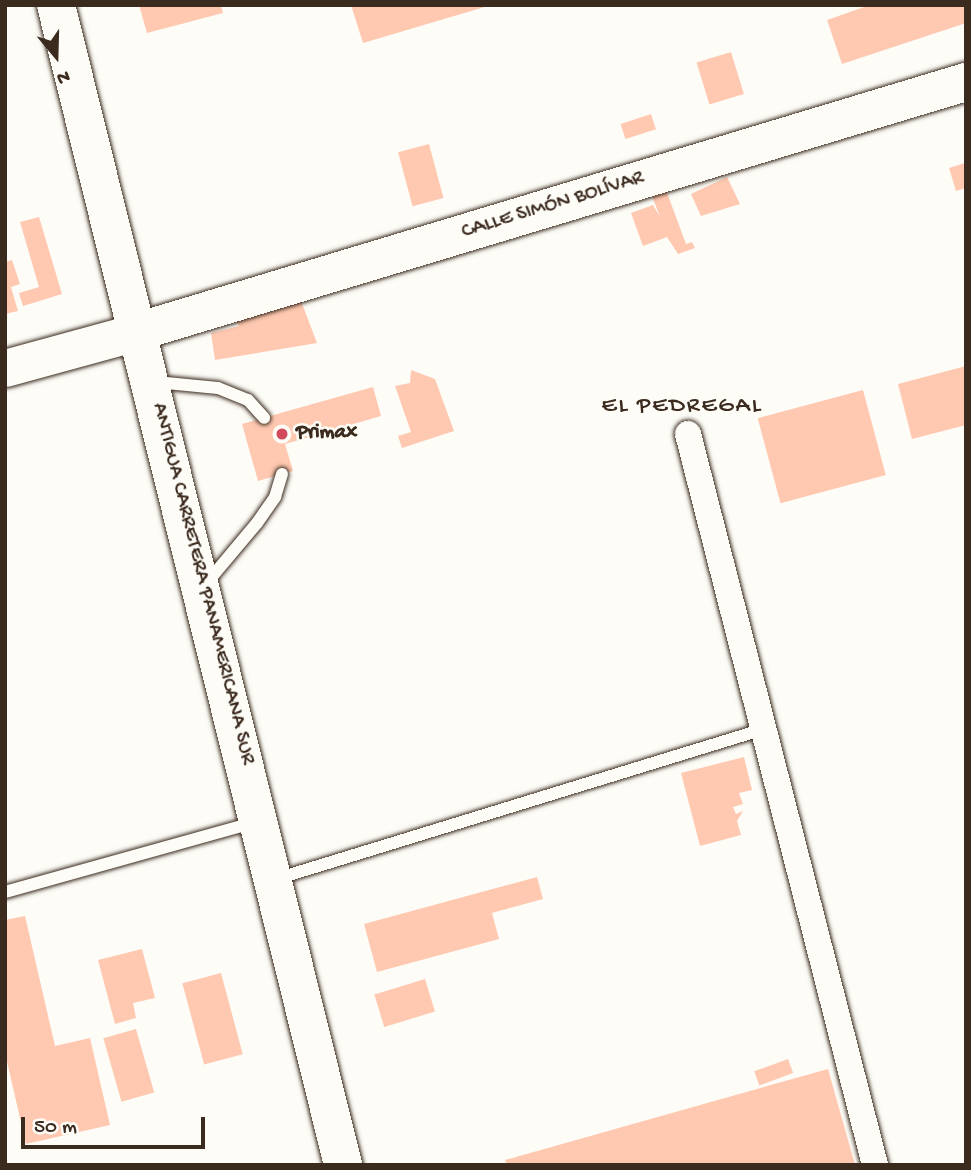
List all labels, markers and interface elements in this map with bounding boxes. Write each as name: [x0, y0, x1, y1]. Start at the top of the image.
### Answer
north arrow: [21, 21, 91, 91]
text: N: [53, 63, 73, 89]
street label: CALLE SIMÓN BOLÍVAR: [459, 166, 647, 246]
district label: EL PEDREGAL: [603, 393, 761, 421]
street label: ANTIGUA CARRETERA PANAMERICANA SUR: [145, 401, 259, 767]
place label: Primax: [296, 421, 357, 447]
marker: Primax: [274, 426, 290, 442]
scale bar: [24, 1104, 208, 1148]
text: 50 m: [34, 1116, 77, 1141]

